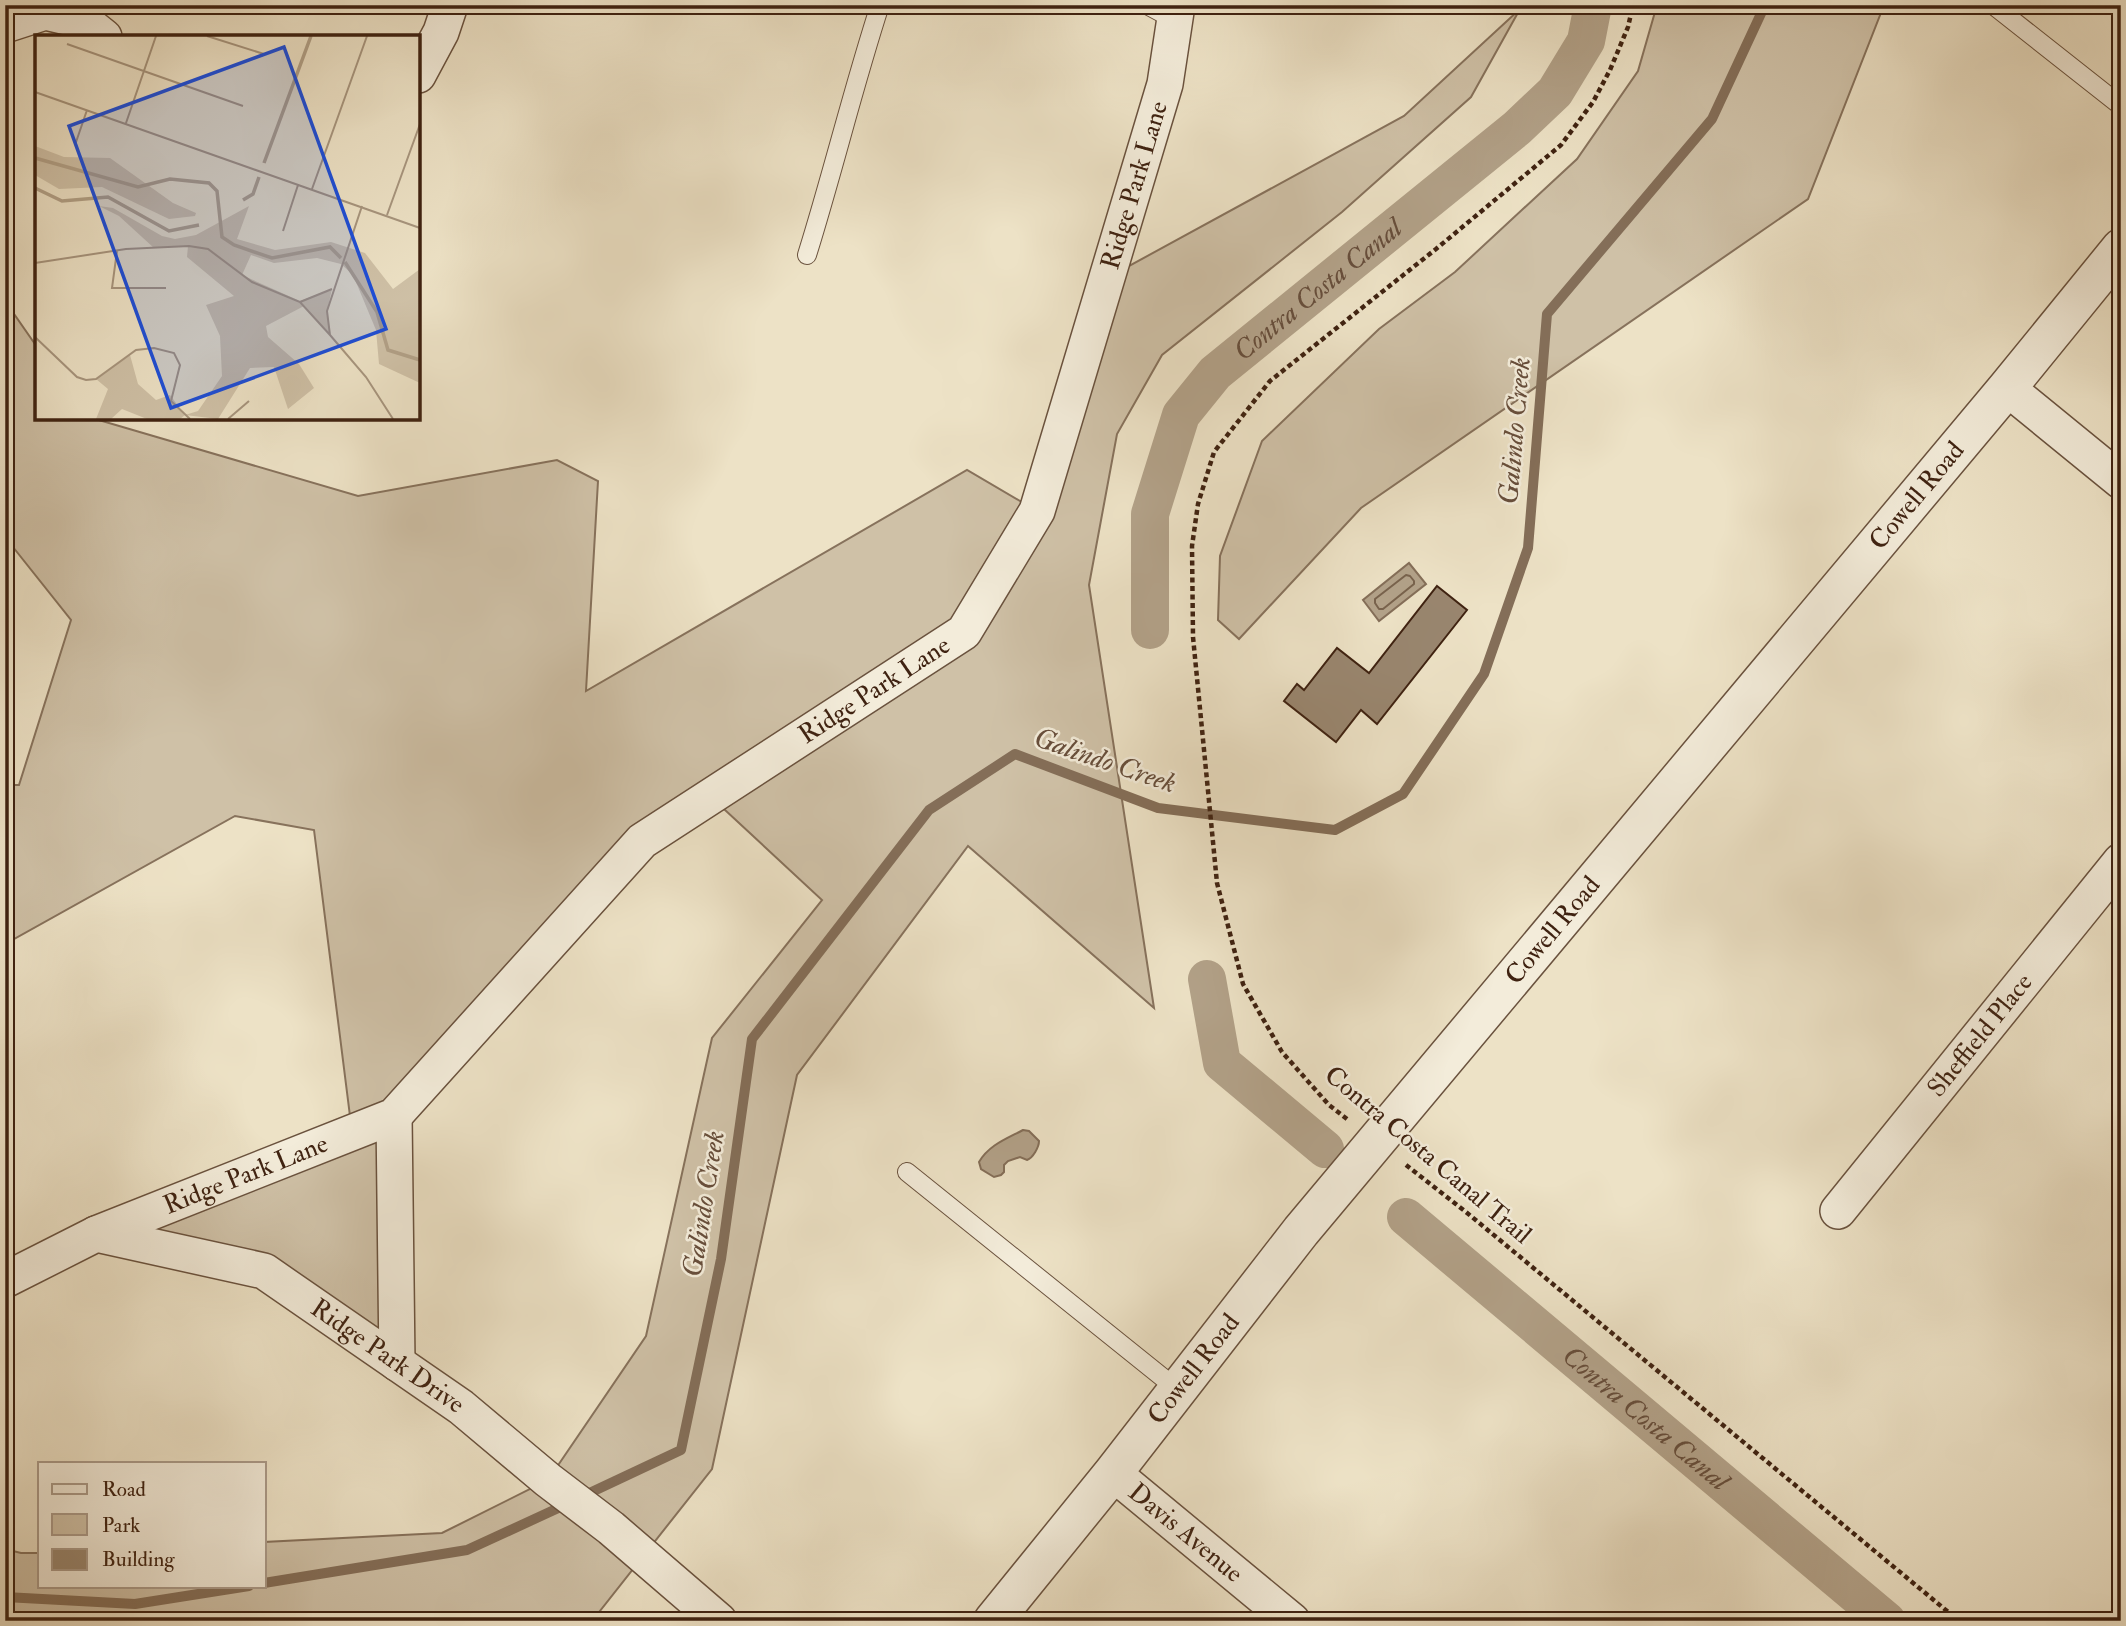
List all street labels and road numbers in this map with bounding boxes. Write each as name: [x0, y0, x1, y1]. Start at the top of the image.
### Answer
street label: Ridge Park Lane: [1094, 97, 1175, 273]
street label: Cowell Road: [1862, 435, 1971, 556]
street label: Ridge Park Lane: [793, 629, 956, 751]
street label: Cowell Road: [1498, 870, 1607, 991]
street label: Sheffield Place: [1921, 967, 2040, 1104]
street label: Contra Costa Canal Trail: [1318, 1059, 1538, 1251]
street label: Ridge Park Lane: [159, 1128, 333, 1222]
street label: Ridge Park Drive: [304, 1292, 471, 1421]
street label: Cowell Road: [1141, 1307, 1247, 1431]
street label: Davis Avenue: [1122, 1476, 1249, 1590]

